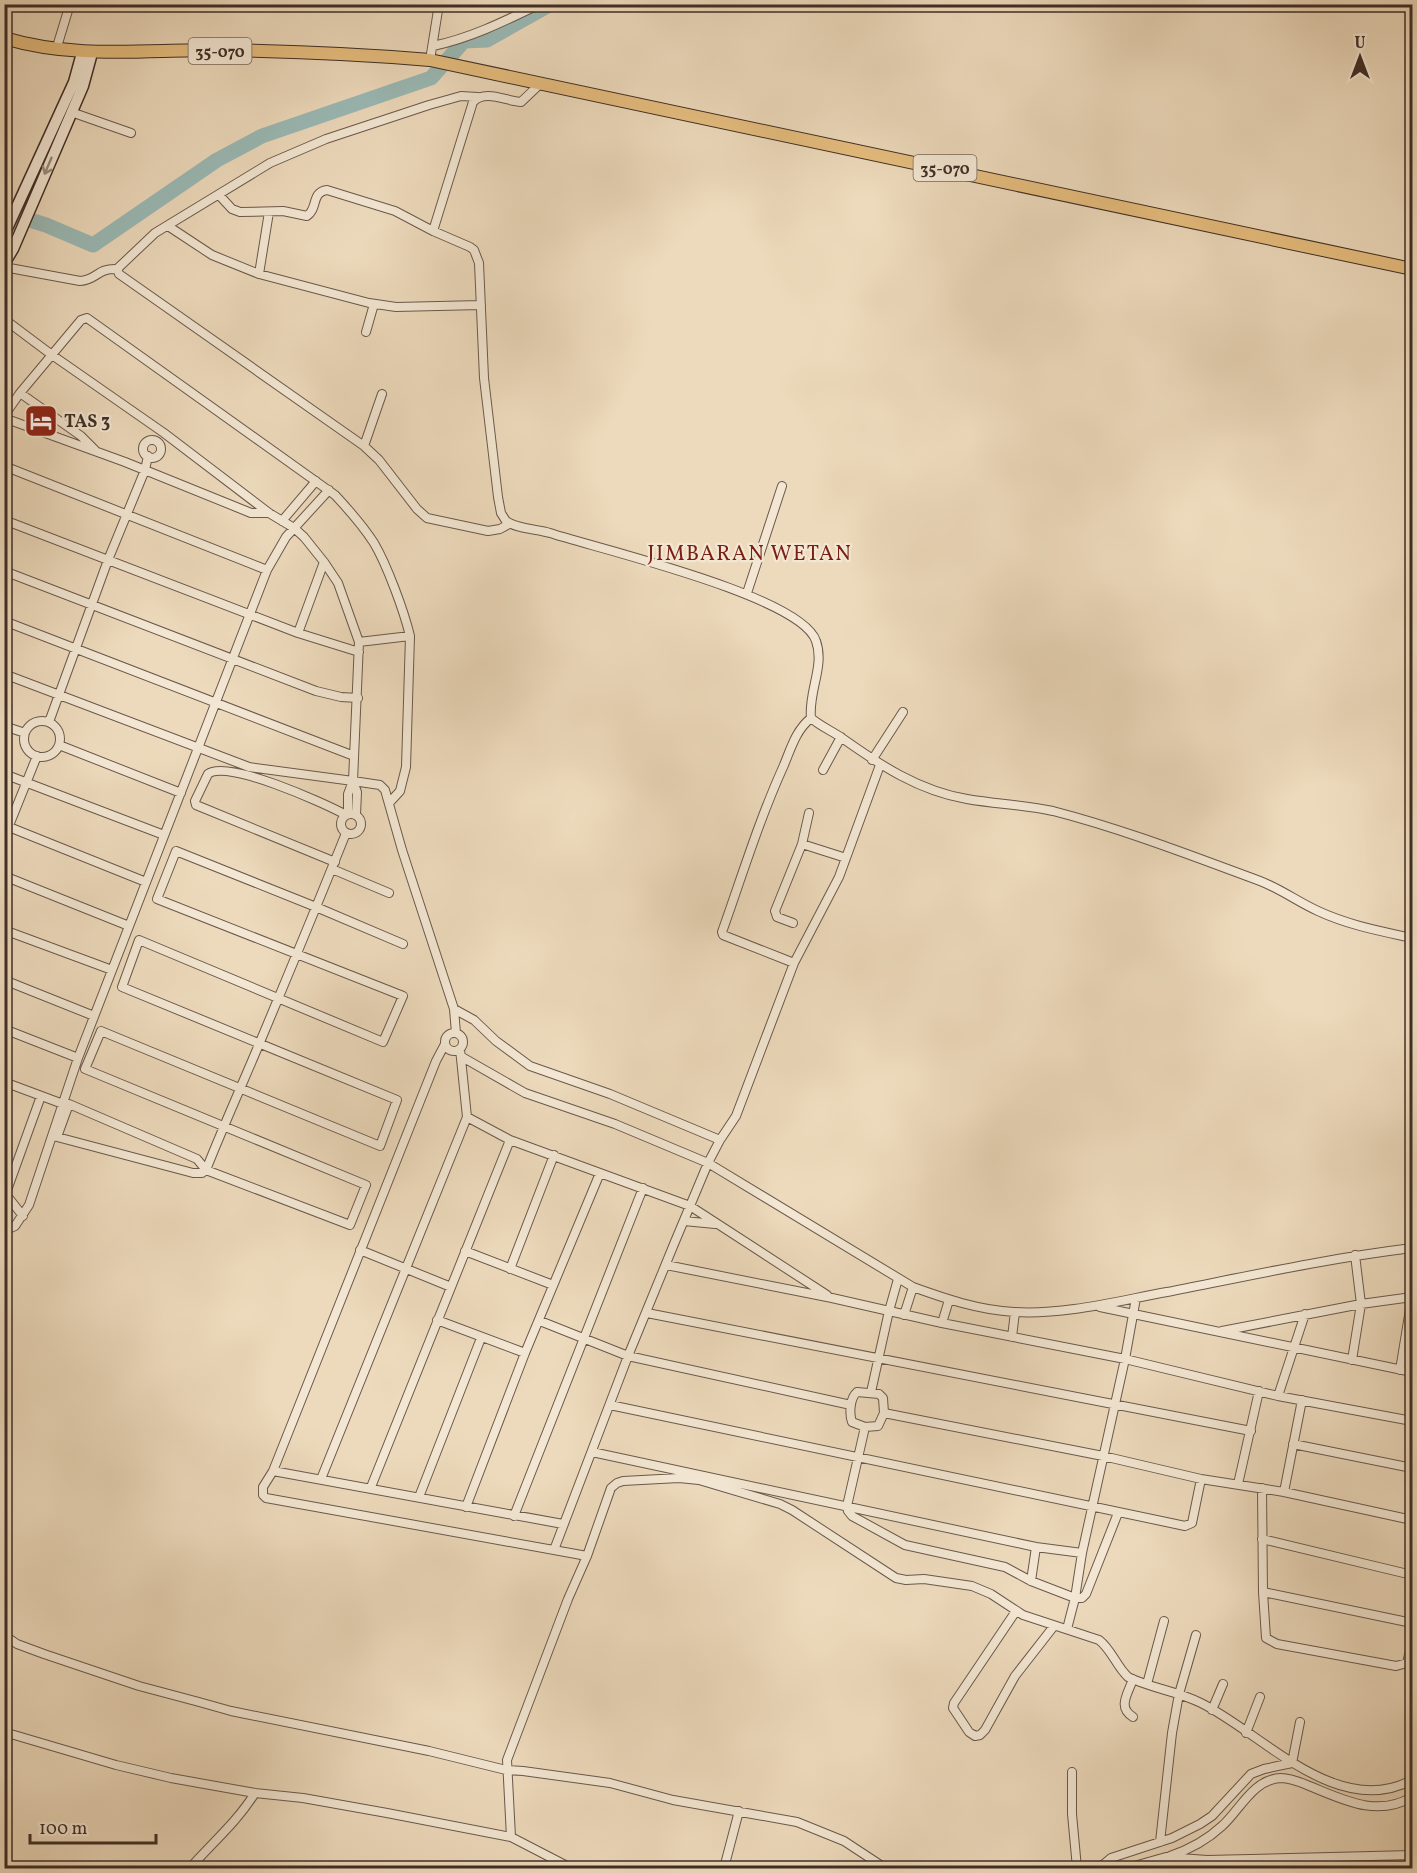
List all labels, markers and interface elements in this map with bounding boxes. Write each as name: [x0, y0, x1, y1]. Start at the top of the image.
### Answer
north arrow: [1330, 27, 1390, 87]
text: U: [1355, 33, 1366, 55]
road number: 35-070: [188, 38, 252, 64]
road number: 35-070: [914, 155, 976, 181]
one-way arrow: [42, 156, 53, 175]
hotel icon: TAS 3: [23, 403, 59, 439]
place label: TAS 3: [64, 410, 110, 435]
district label: JIMBARAN WETAN: [648, 540, 852, 569]
scale bar: [30, 1807, 156, 1845]
text: 100 m: [39, 1817, 88, 1842]

